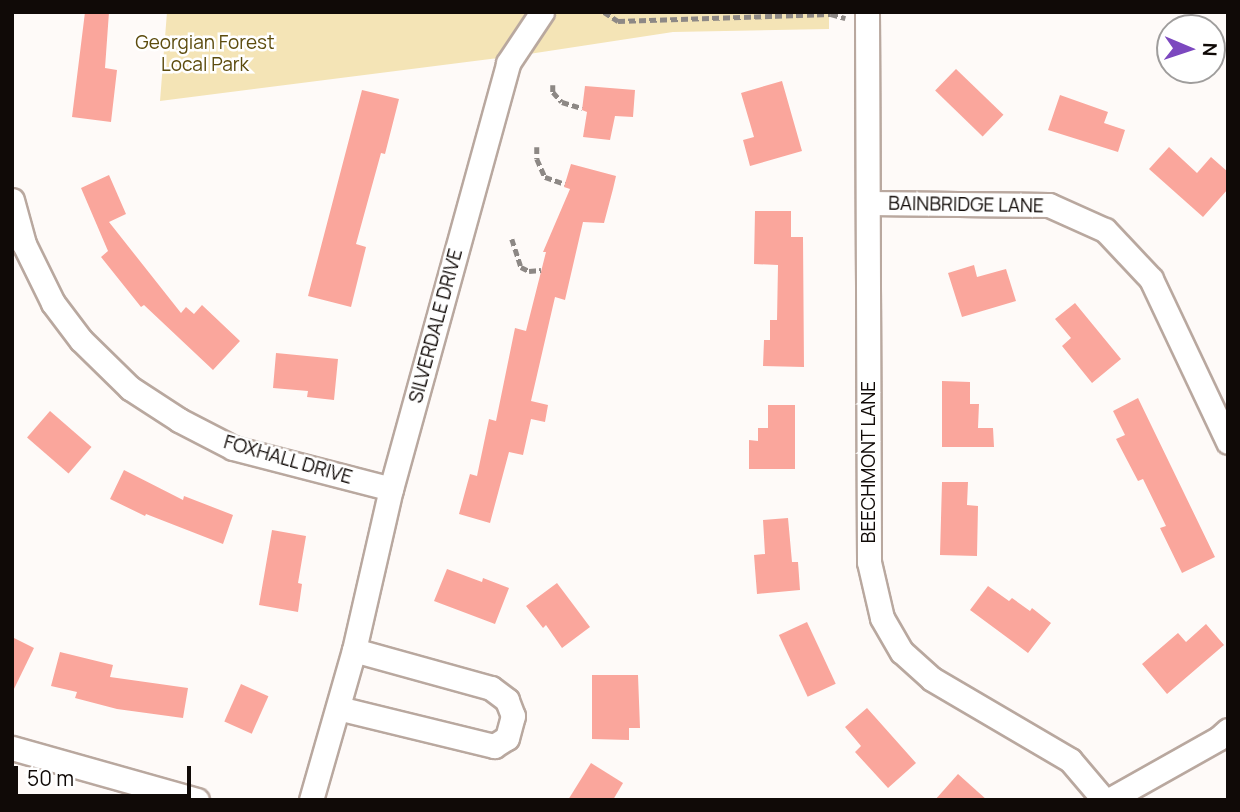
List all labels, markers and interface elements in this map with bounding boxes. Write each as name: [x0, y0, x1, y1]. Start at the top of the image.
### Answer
north arrow: [1156, 14, 1226, 84]
park label: Georgian Forest Local Park: [135, 32, 275, 76]
text: N: [1197, 42, 1223, 57]
street label: BAINBRIDGE LANE: [888, 192, 1044, 218]
street label: SILVERDALE DRIVE: [404, 246, 468, 406]
street label: BEECHMONT LANE: [858, 381, 880, 543]
street label: FOXHALL DRIVE: [221, 431, 355, 489]
scale bar: [18, 752, 194, 796]
text: 50 m: [27, 764, 74, 792]

